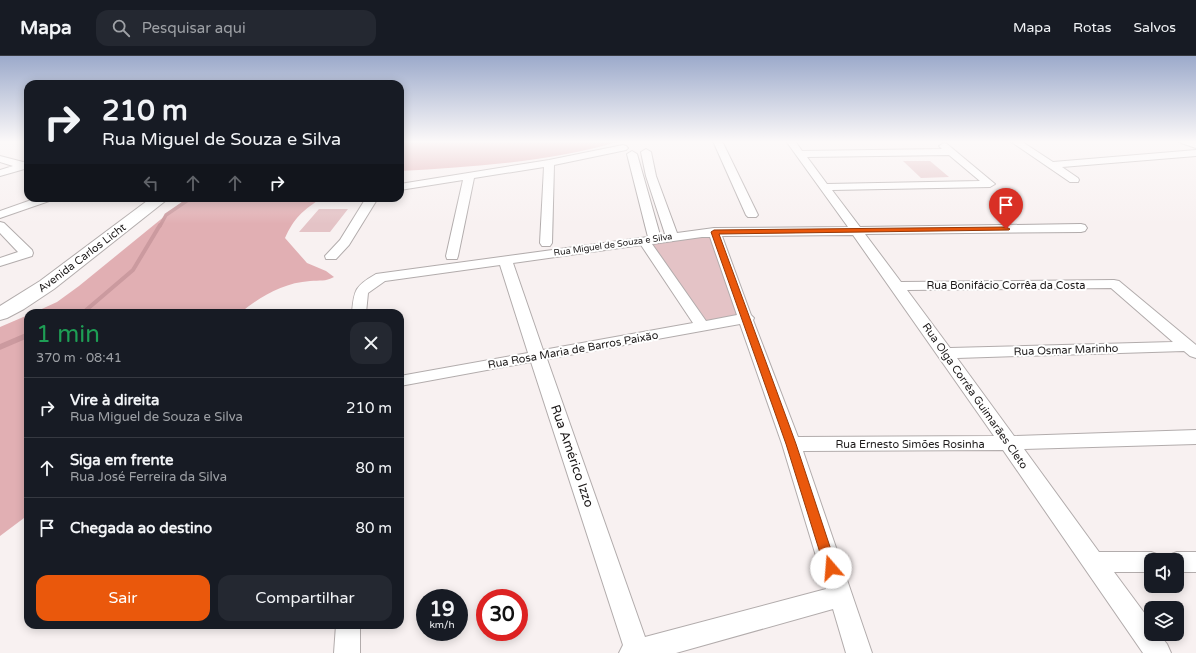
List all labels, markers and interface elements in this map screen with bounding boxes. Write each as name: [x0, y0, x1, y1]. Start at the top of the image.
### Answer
search box: [96, 10, 376, 46]
text: Mapa: [20, 17, 72, 39]
icon: search: [110, 17, 132, 39]
text: Pesquisar aqui: [142, 19, 246, 37]
text: Mapa: [1013, 19, 1051, 36]
text: Rotas: [1073, 19, 1111, 36]
text: Salvos: [1133, 19, 1176, 36]
text: 210 m: [102, 94, 188, 128]
icon: right: [36, 96, 88, 148]
text: Rua Miguel de Souza e Silva: [102, 128, 341, 150]
icon: left: [140, 172, 162, 194]
icon: ahead: [182, 172, 204, 194]
icon: ahead: [224, 172, 246, 194]
icon: right: [266, 172, 288, 194]
pin: [989, 188, 1023, 229]
icon: arrive: [995, 194, 1017, 216]
street label: Avenida Carlos Licht: [36, 221, 128, 295]
street label: Rua Miguel de Souza e Silva: [553, 231, 673, 259]
street label: Rua Bonifácio Corrêa da Costa: [926, 279, 1086, 292]
text: 1 min: [36, 320, 100, 349]
street label: Rua Olga Corrêa Guimarães Cleto: [919, 321, 1031, 472]
button: close: [350, 322, 392, 364]
street label: Rua Rosa Maria de Barros Paixão: [487, 329, 660, 371]
street label: Rua Osmar Marinho: [1013, 342, 1119, 358]
text: 370 m · 08:41: [36, 350, 122, 366]
text: Vire à direita: [70, 391, 159, 409]
icon: right: [36, 397, 58, 419]
text: 210 m: [346, 399, 392, 417]
street label: Rua Américo Izzo: [547, 402, 597, 510]
text: Rua Miguel de Souza e Silva: [70, 409, 243, 425]
street label: Rua Ernesto Simões Rosinha: [835, 438, 985, 451]
text: Siga em frente: [70, 451, 174, 469]
icon: ahead: [36, 457, 58, 479]
text: 80 m: [355, 459, 392, 477]
text: Rua José Ferreira da Silva: [70, 469, 227, 485]
icon: arrive: [36, 517, 58, 539]
text: Chegada ao destino: [70, 519, 212, 537]
text: 80 m: [355, 519, 392, 537]
position arrow: [810, 547, 852, 589]
map controls: [1144, 553, 1184, 641]
button: sound: [1144, 553, 1184, 593]
button: Sair: [36, 575, 210, 621]
button: Compartilhar: [218, 575, 392, 621]
speed limit sign: 30: [476, 589, 528, 641]
text: 19: [429, 598, 455, 622]
button: layers: [1144, 601, 1184, 641]
text: km/h: [429, 619, 455, 631]

